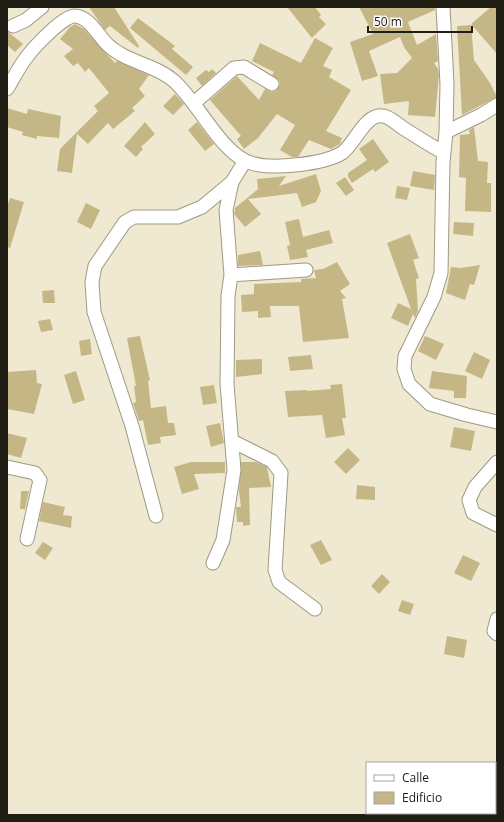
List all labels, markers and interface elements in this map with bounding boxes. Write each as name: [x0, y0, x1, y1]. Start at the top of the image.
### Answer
scale bar: [368, 8, 472, 34]
text: 50 m: [374, 13, 402, 30]
legend: [366, 762, 496, 814]
text: Calle: [402, 769, 429, 786]
text: Edificio: [402, 789, 442, 806]

